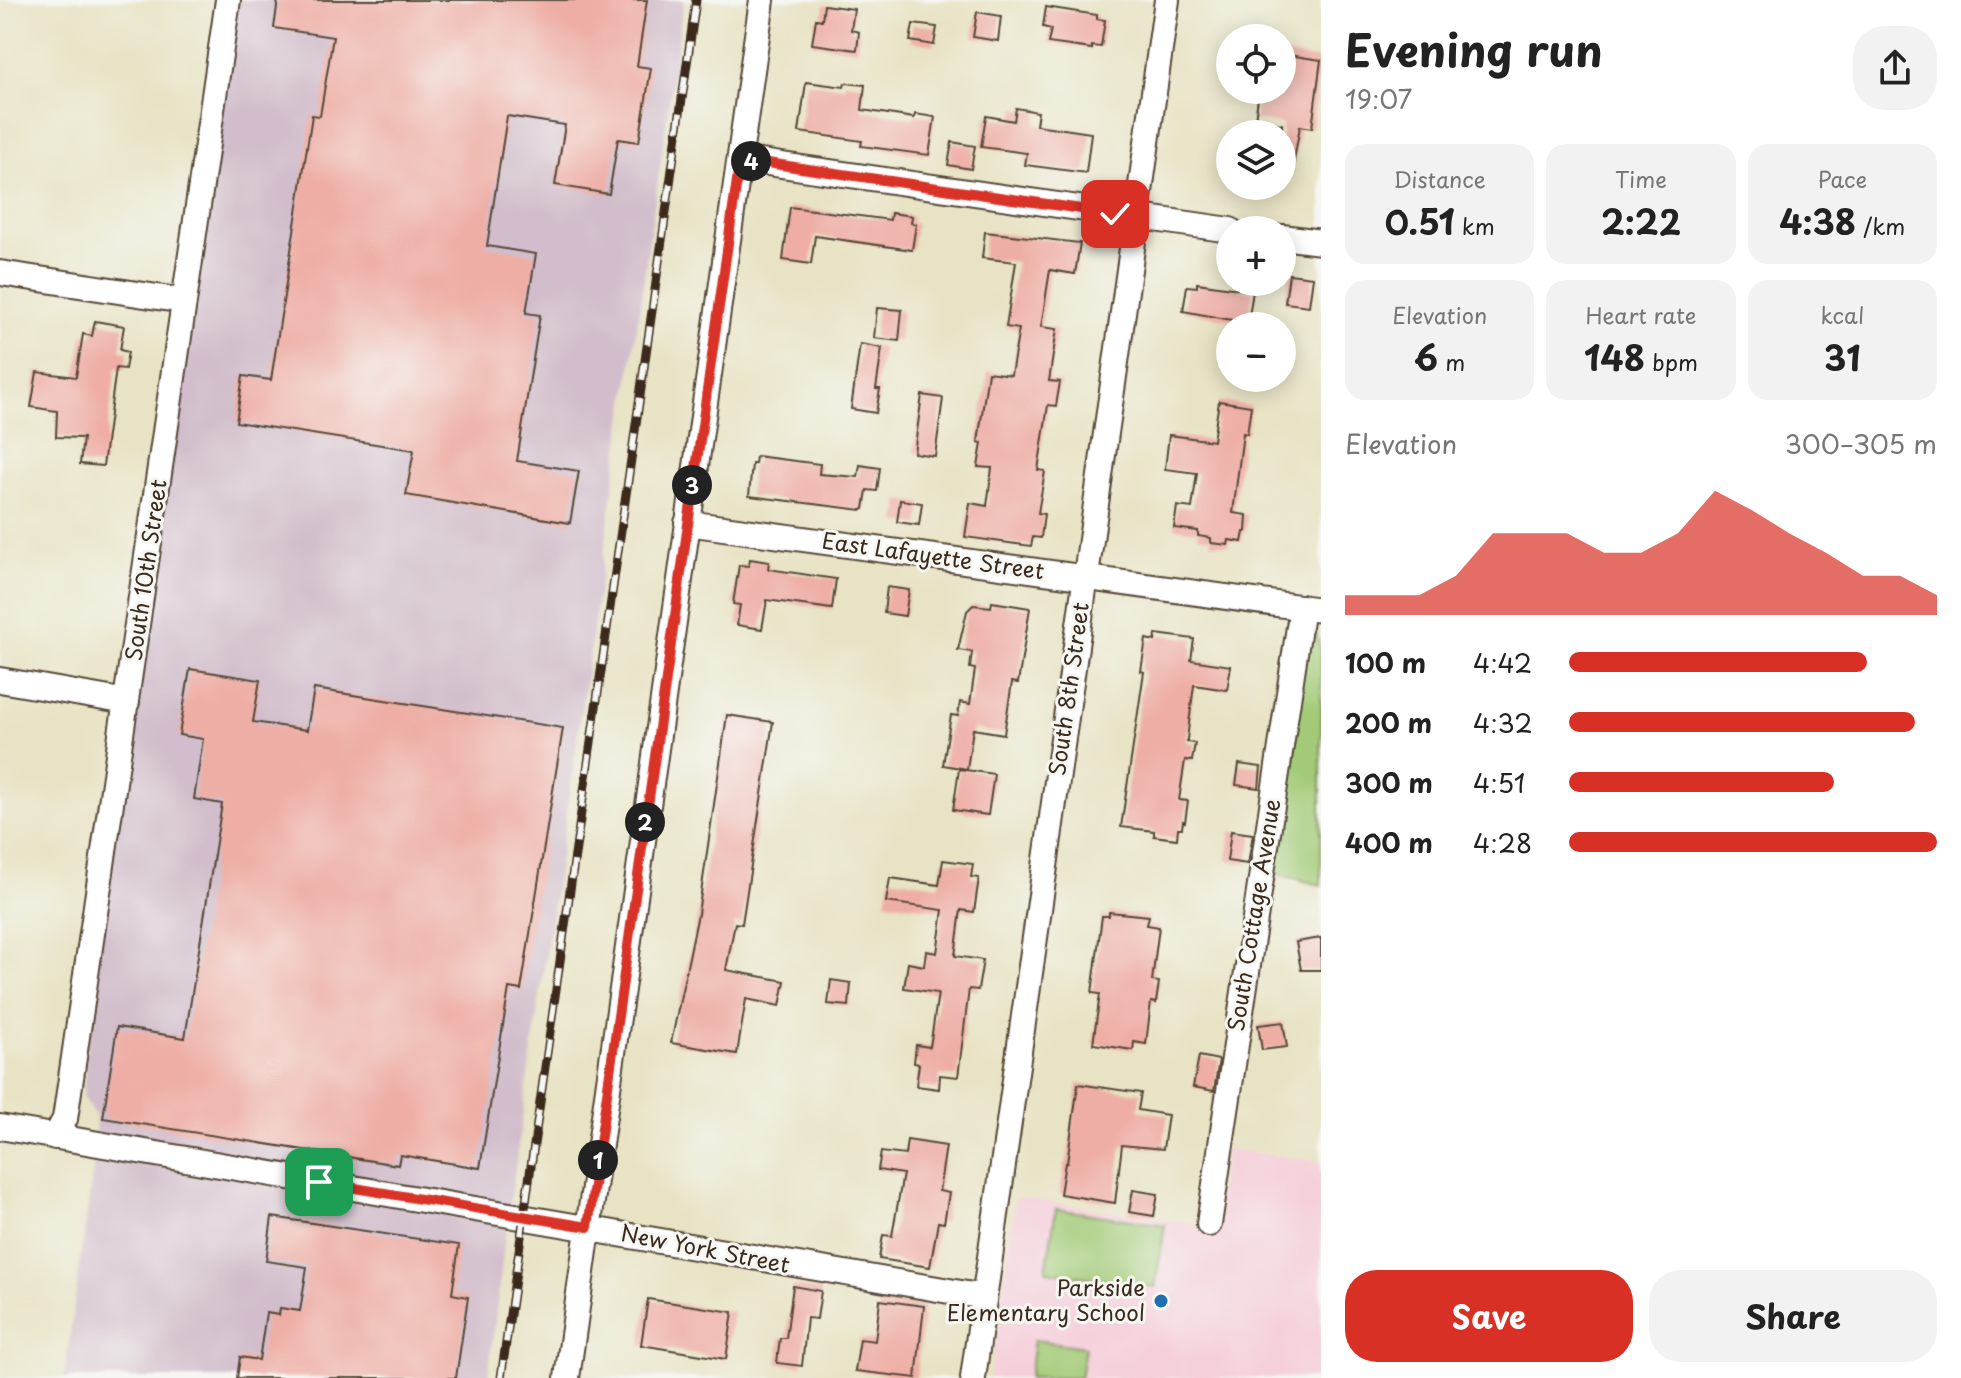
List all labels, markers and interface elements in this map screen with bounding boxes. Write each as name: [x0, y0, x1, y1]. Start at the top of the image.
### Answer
text: Evening run: [1345, 16, 1603, 82]
map controls: [1216, 24, 1296, 392]
button: locate: [1216, 24, 1296, 104]
button: share: [1853, 26, 1937, 110]
text: 19:07: [1345, 79, 1412, 118]
button: layers: [1216, 120, 1296, 200]
pin: 4: [731, 141, 771, 181]
text: 4: [744, 144, 758, 177]
text: Distance: [1394, 162, 1486, 195]
text: Time: [1615, 162, 1667, 195]
text: Pace: [1817, 162, 1867, 195]
pin: [1081, 180, 1149, 248]
icon: check: [1093, 192, 1137, 236]
text: 0.51: [1384, 195, 1455, 247]
text: 2:22: [1601, 195, 1681, 247]
text: 4:38: [1779, 195, 1856, 247]
text: km: [1455, 209, 1495, 242]
text: /km: [1856, 209, 1905, 242]
button: +: [1216, 216, 1296, 296]
text: Elevation: [1392, 298, 1487, 331]
text: Heart rate: [1585, 298, 1697, 331]
text: kcal: [1820, 298, 1864, 331]
button: −: [1216, 312, 1296, 392]
text: 6: [1414, 331, 1438, 383]
text: 148: [1584, 331, 1645, 383]
text: 31: [1824, 331, 1861, 383]
text: m: [1438, 345, 1465, 378]
text: bpm: [1645, 345, 1698, 378]
text: Elevation: [1345, 424, 1457, 463]
text: 300–305 m: [1785, 424, 1937, 463]
pin: 3: [672, 465, 712, 505]
text: 3: [685, 468, 699, 501]
street label: South 10th Street: [115, 477, 174, 663]
street label: East Lafayette Street: [820, 523, 1046, 586]
street label: South 8th Street: [1039, 600, 1096, 778]
text: 100 m: [1345, 643, 1426, 682]
text: 4:42: [1473, 643, 1532, 682]
text: 200 m: [1345, 703, 1432, 742]
text: 4:32: [1473, 703, 1533, 742]
text: 300 m: [1345, 763, 1433, 802]
text: 4:51: [1473, 763, 1525, 802]
street label: South Cottage Avenue: [1218, 796, 1287, 1033]
pin: 2: [625, 802, 665, 842]
text: 2: [637, 805, 653, 838]
text: 400 m: [1345, 823, 1433, 862]
text: 4:28: [1473, 823, 1532, 862]
pin: 1: [578, 1140, 618, 1180]
text: 1: [593, 1143, 603, 1176]
pin: [285, 1148, 353, 1216]
icon: arrive: [297, 1160, 341, 1204]
street label: New York Street: [618, 1215, 793, 1280]
place label: Parkside Elementary School: [947, 1270, 1145, 1328]
button: Save: [1345, 1270, 1633, 1362]
button: Share: [1649, 1270, 1937, 1362]
marker: Parkside Elementary School: [1152, 1292, 1170, 1310]

